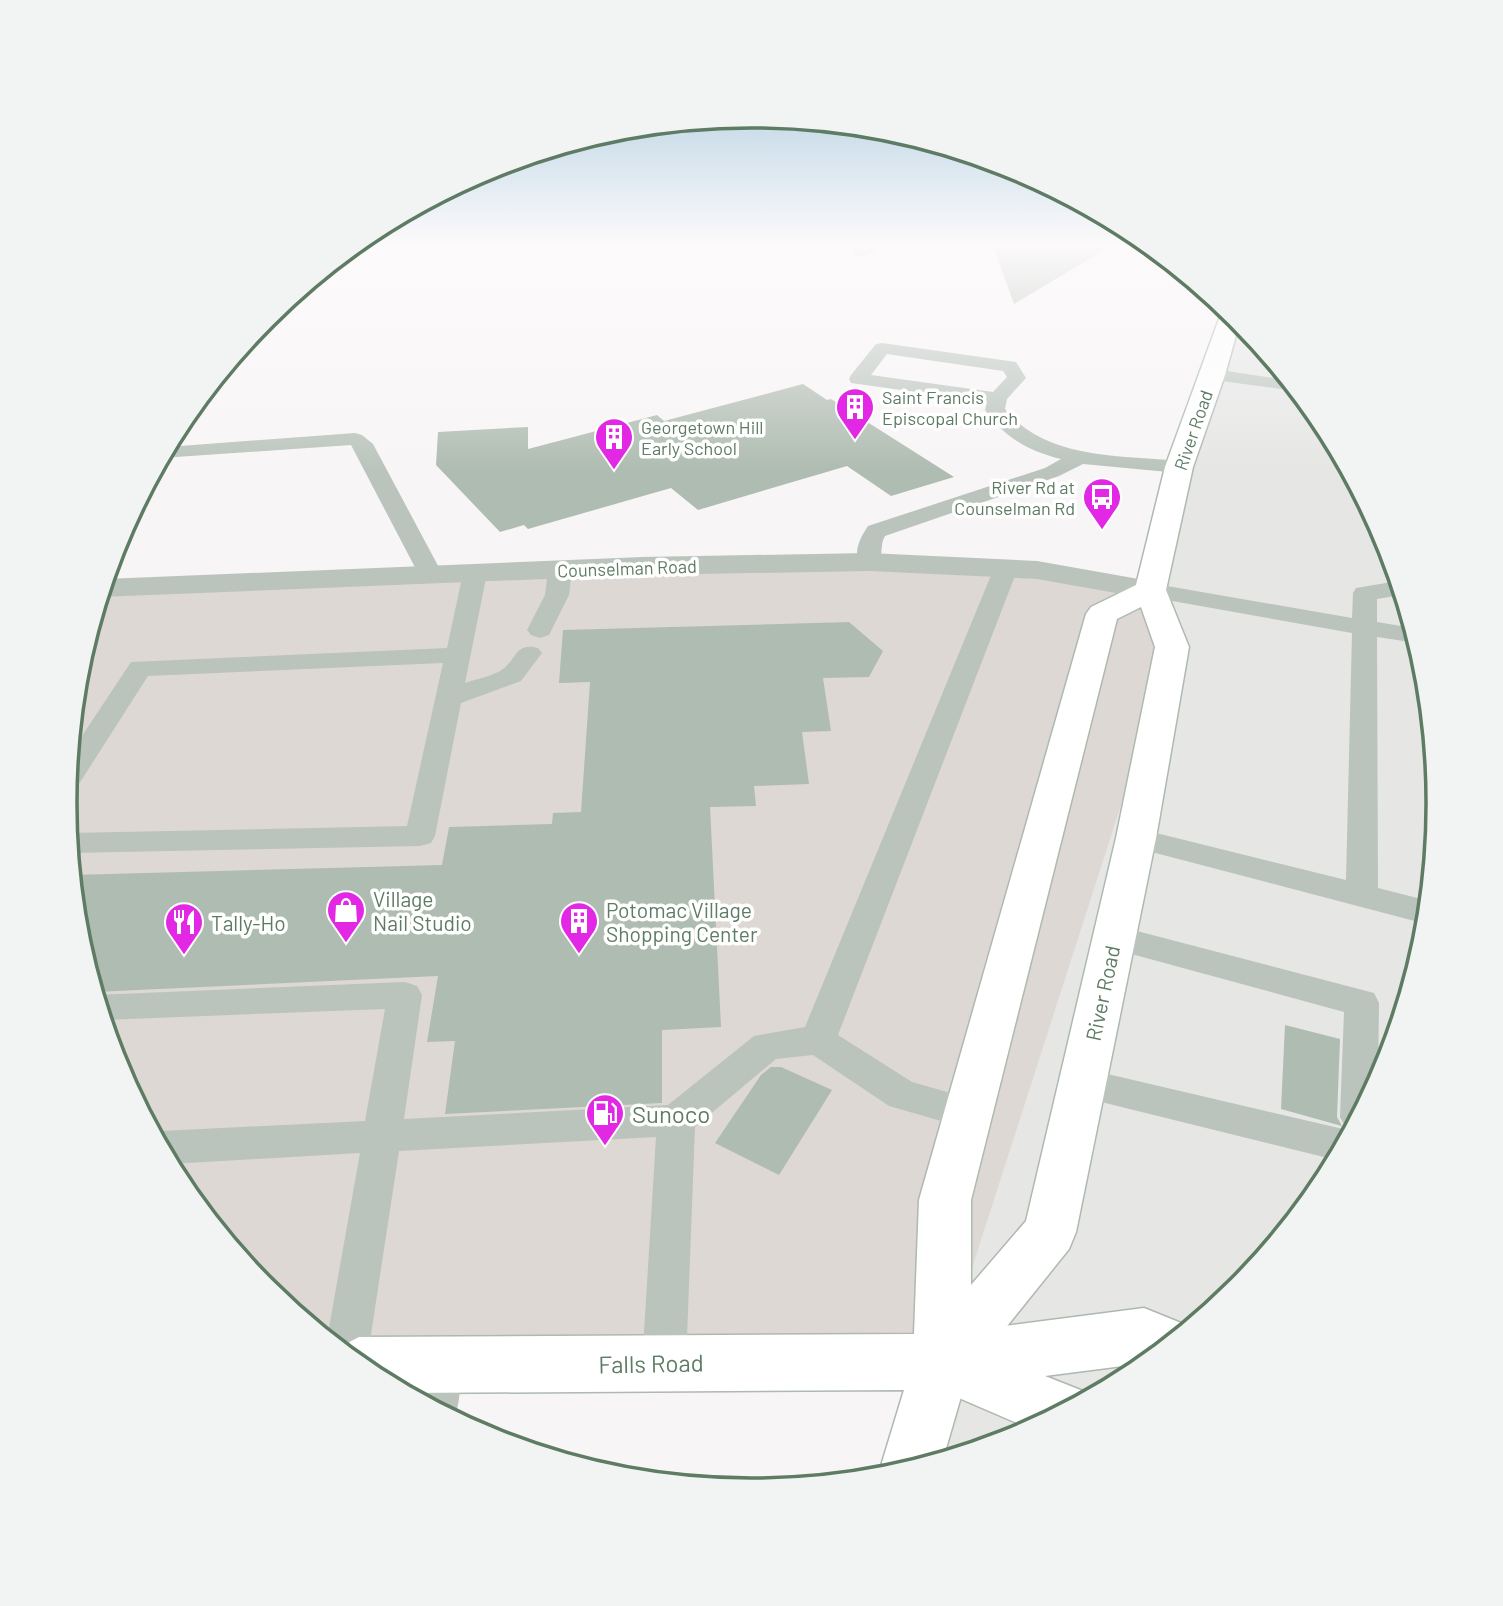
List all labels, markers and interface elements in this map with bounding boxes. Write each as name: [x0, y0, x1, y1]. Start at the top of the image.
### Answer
building icon: Saint Francis Episcopal Church: [834, 386, 876, 441]
place label: Saint Francis Episcopal Church: [882, 386, 1018, 429]
street label: River Road: [1169, 387, 1217, 473]
building icon: Georgetown Hill Early School: [593, 416, 635, 471]
place label: Georgetown Hill Early School: [641, 416, 764, 459]
place label: River Rd at Counselman Rd: [954, 476, 1075, 519]
bus stop icon: River Rd at Counselman Rd: [1081, 476, 1123, 531]
street label: Counselman Road: [557, 555, 697, 581]
place label: Village Nail Studio: [373, 886, 472, 935]
shop icon: Village Nail Studio: [325, 889, 367, 944]
place label: Potomac Village Shopping Center: [606, 897, 758, 946]
building icon: Potomac Village Shopping Center: [558, 900, 600, 955]
restaurant icon: Tally-Ho: [163, 901, 205, 956]
place label: Tally-Ho: [211, 910, 286, 935]
street label: River Road: [1080, 943, 1124, 1043]
fuel station icon: Sunoco: [584, 1092, 626, 1147]
place label: Sunoco: [632, 1099, 710, 1128]
street label: Falls Road: [598, 1348, 704, 1378]

